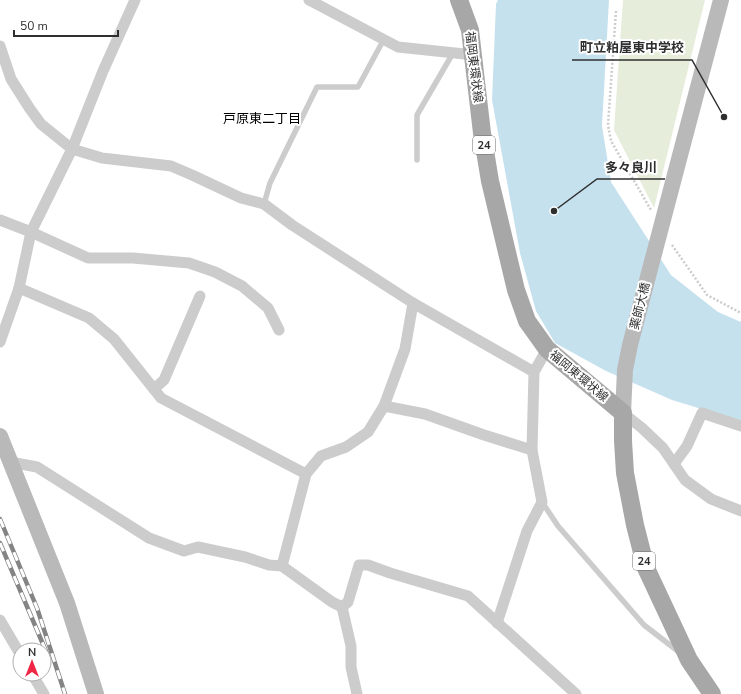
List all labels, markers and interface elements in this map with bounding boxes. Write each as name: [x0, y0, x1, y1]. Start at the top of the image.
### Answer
scale bar: [14, 12, 118, 38]
text: 50 m: [20, 18, 48, 34]
street label: 福岡東環状線: [462, 30, 486, 104]
callout: 町立粕屋東中学校: [572, 35, 692, 60]
text: 町立粕屋東中学校: [580, 39, 684, 57]
district label: 戸原東二丁目: [223, 110, 301, 128]
road number: 24: [473, 136, 495, 154]
callout: 多々良川: [597, 154, 665, 179]
text: 多々良川: [605, 159, 657, 177]
street label: 薬師大橋: [626, 281, 654, 331]
street label: 福岡東環状線: [546, 347, 612, 405]
road number: 24: [633, 552, 655, 570]
north arrow: [12, 642, 52, 682]
text: N: [28, 645, 36, 660]

